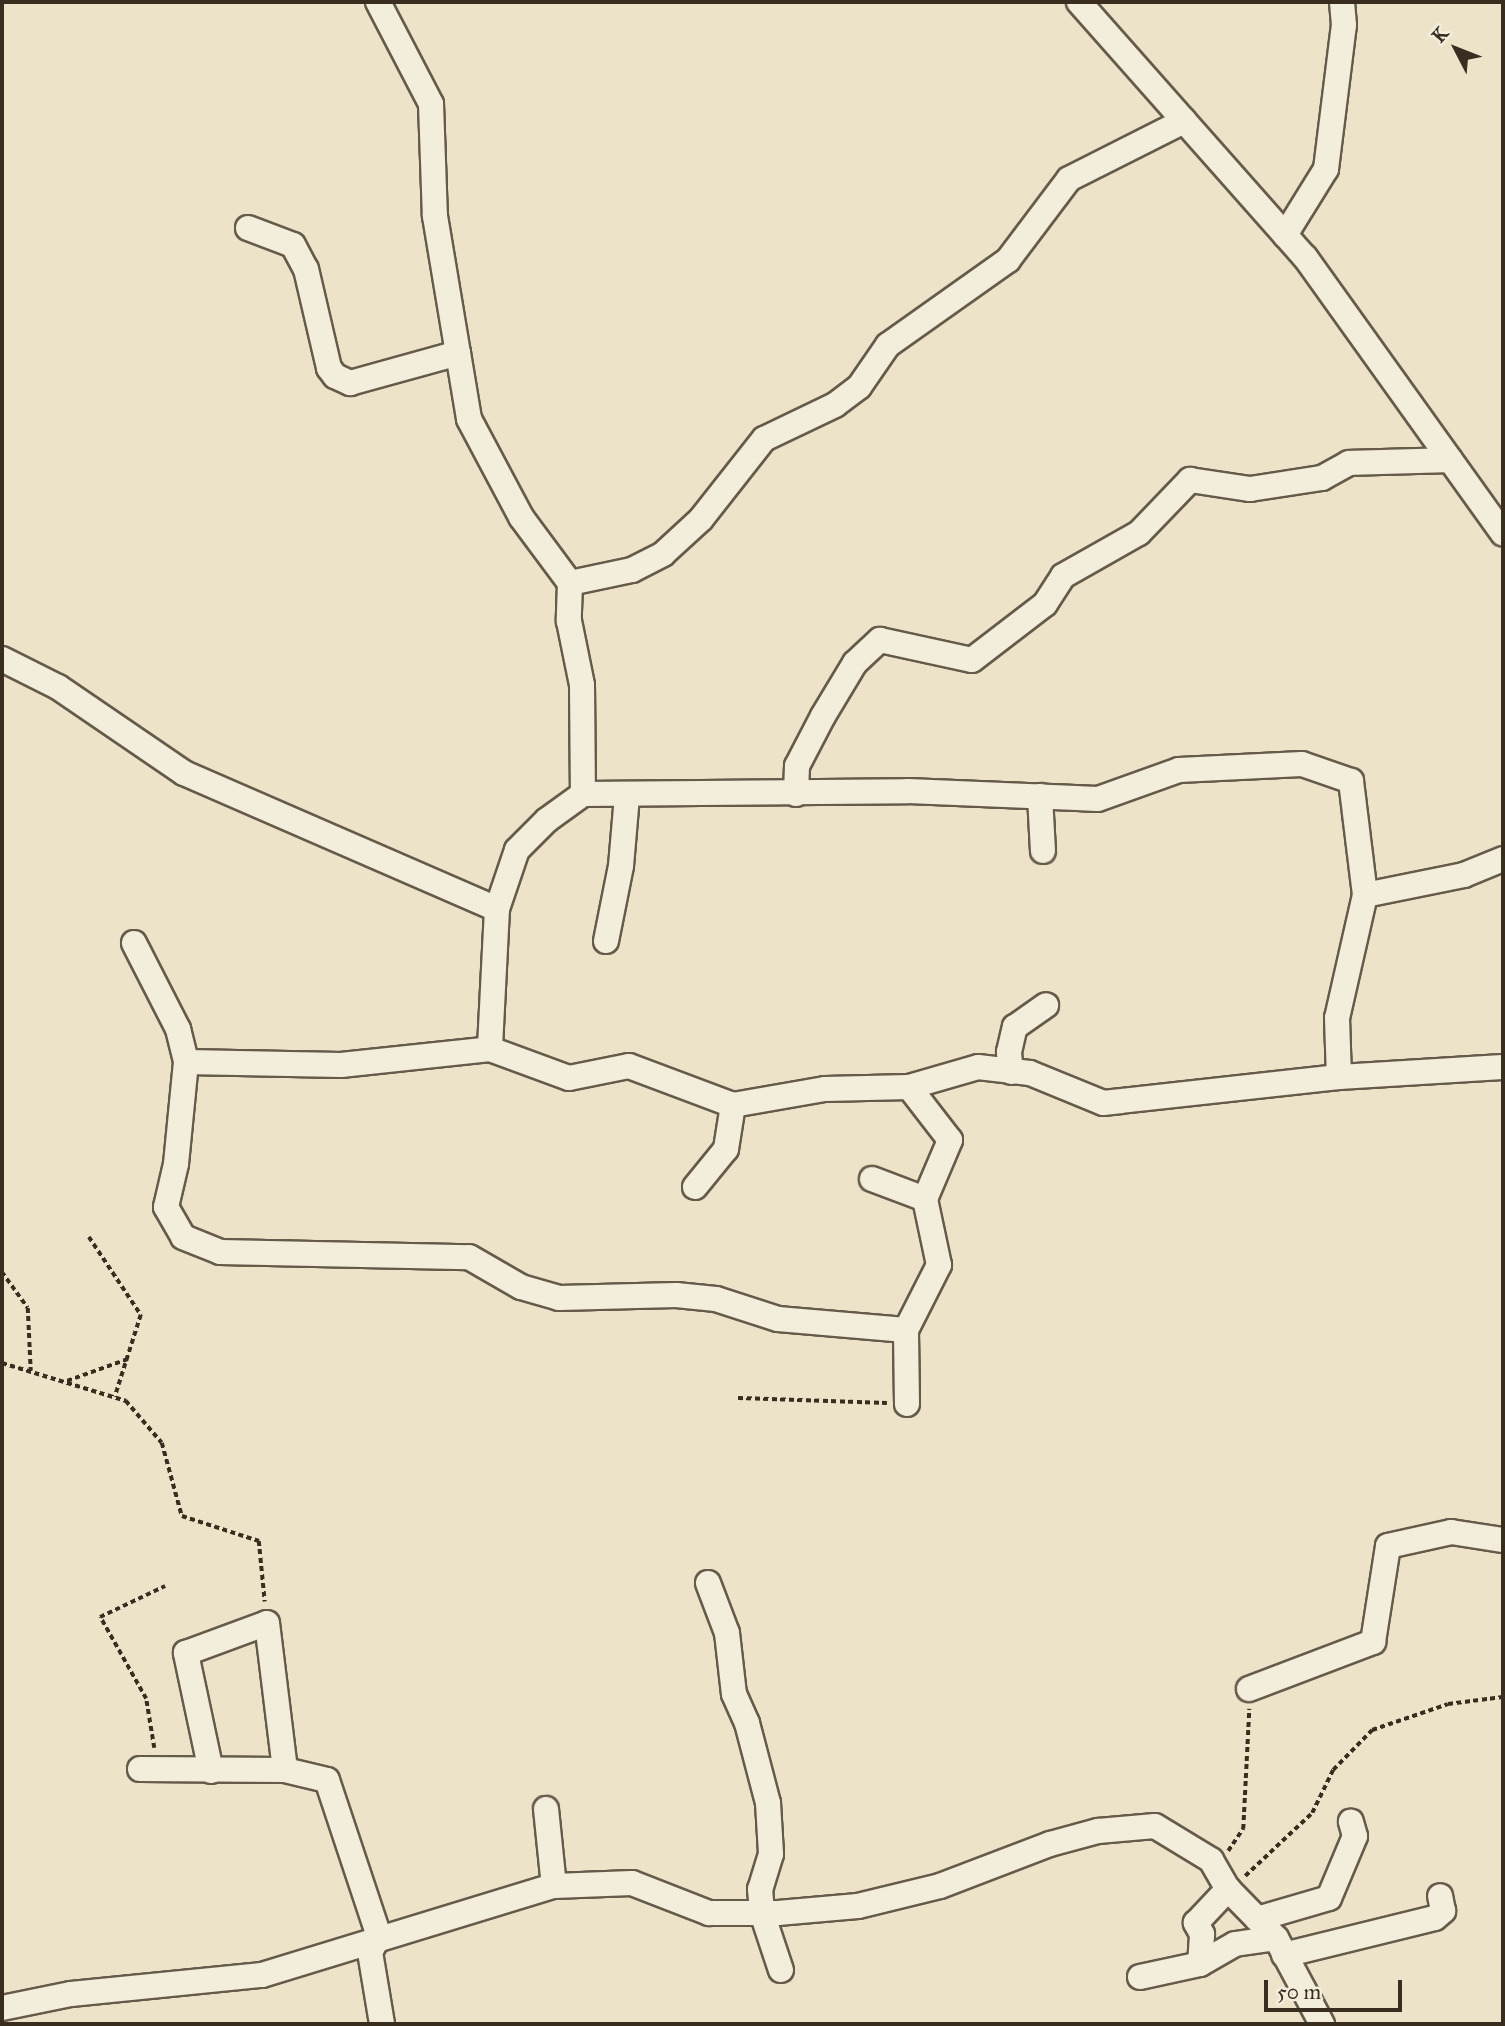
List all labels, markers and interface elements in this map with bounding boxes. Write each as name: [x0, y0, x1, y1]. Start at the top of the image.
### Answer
north arrow: [1421, 14, 1491, 84]
text: K: [1427, 22, 1453, 47]
scale bar: [1267, 1966, 1405, 2010]
text: 50 m: [1277, 1979, 1321, 2005]

